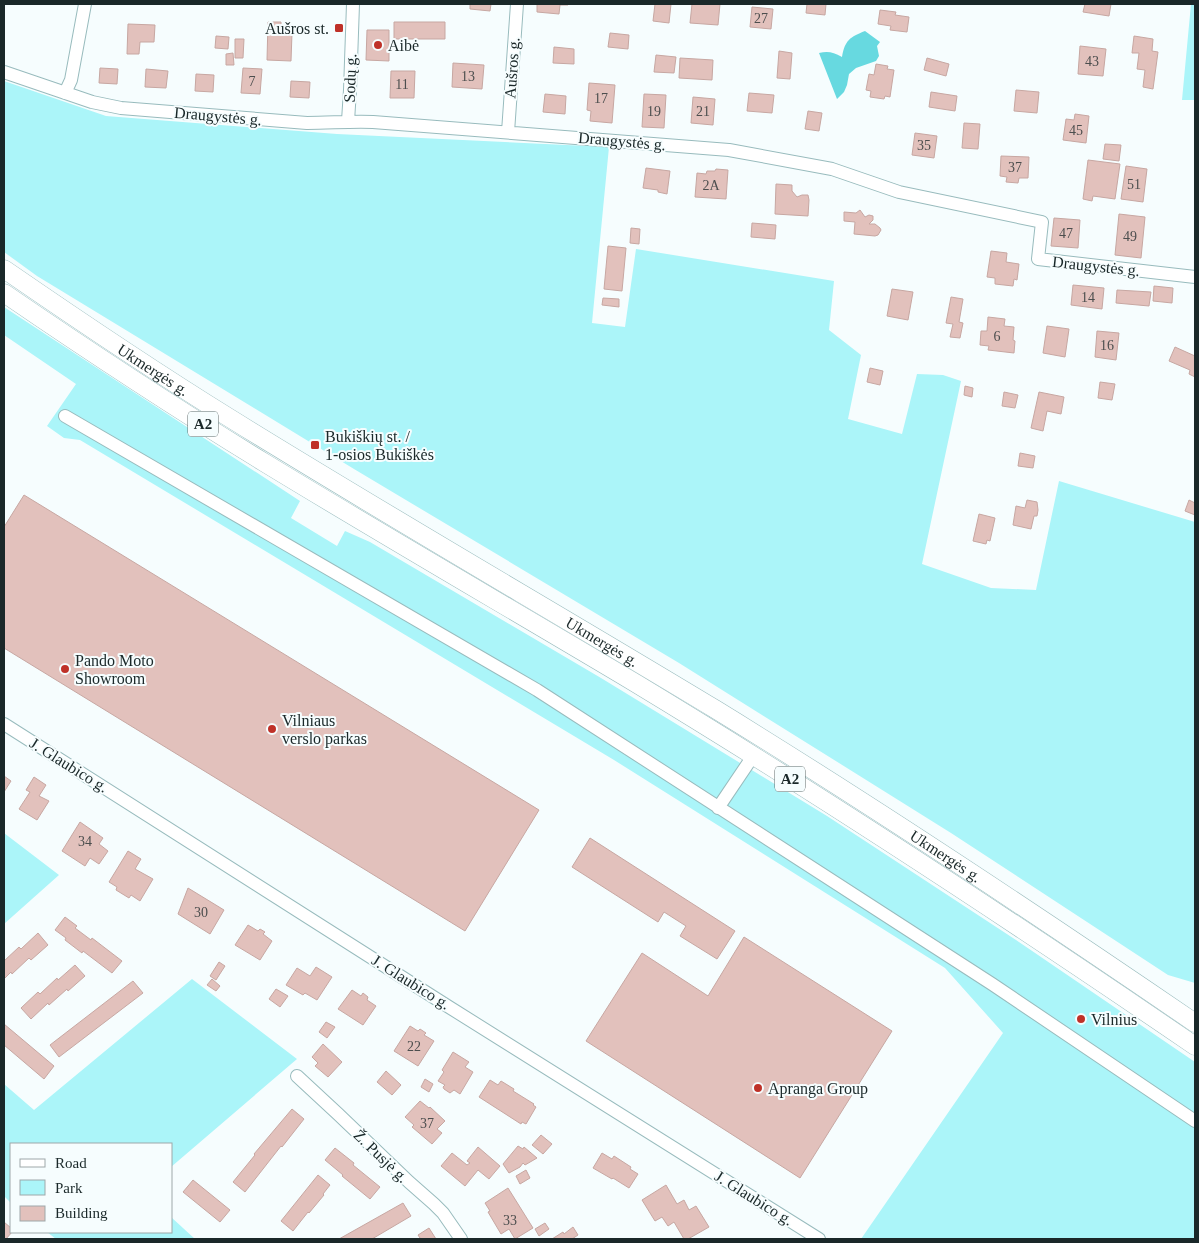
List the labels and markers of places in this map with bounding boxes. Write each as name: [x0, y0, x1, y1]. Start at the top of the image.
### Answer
place label: Aušros st.: [265, 20, 329, 37]
marker: Aušros st.: [333, 22, 345, 34]
place label: Aibė: [388, 37, 419, 54]
marker: Aibė: [372, 39, 384, 51]
place label: Bukiškių st. / 1-osios Bukiškės: [325, 428, 434, 463]
marker: Bukiškių st. / 1-osios Bukiškės: [309, 439, 321, 451]
place label: Pando Moto Showroom: [75, 652, 154, 687]
marker: Pando Moto Showroom: [59, 663, 71, 675]
place label: Vilniaus verslo parkas: [282, 712, 367, 748]
marker: Vilniaus verslo parkas: [266, 723, 278, 735]
place label: Vilnius: [1091, 1011, 1137, 1028]
marker: Vilnius: [1075, 1013, 1087, 1025]
place label: Apranga Group: [768, 1080, 868, 1098]
marker: Apranga Group: [752, 1082, 764, 1094]

